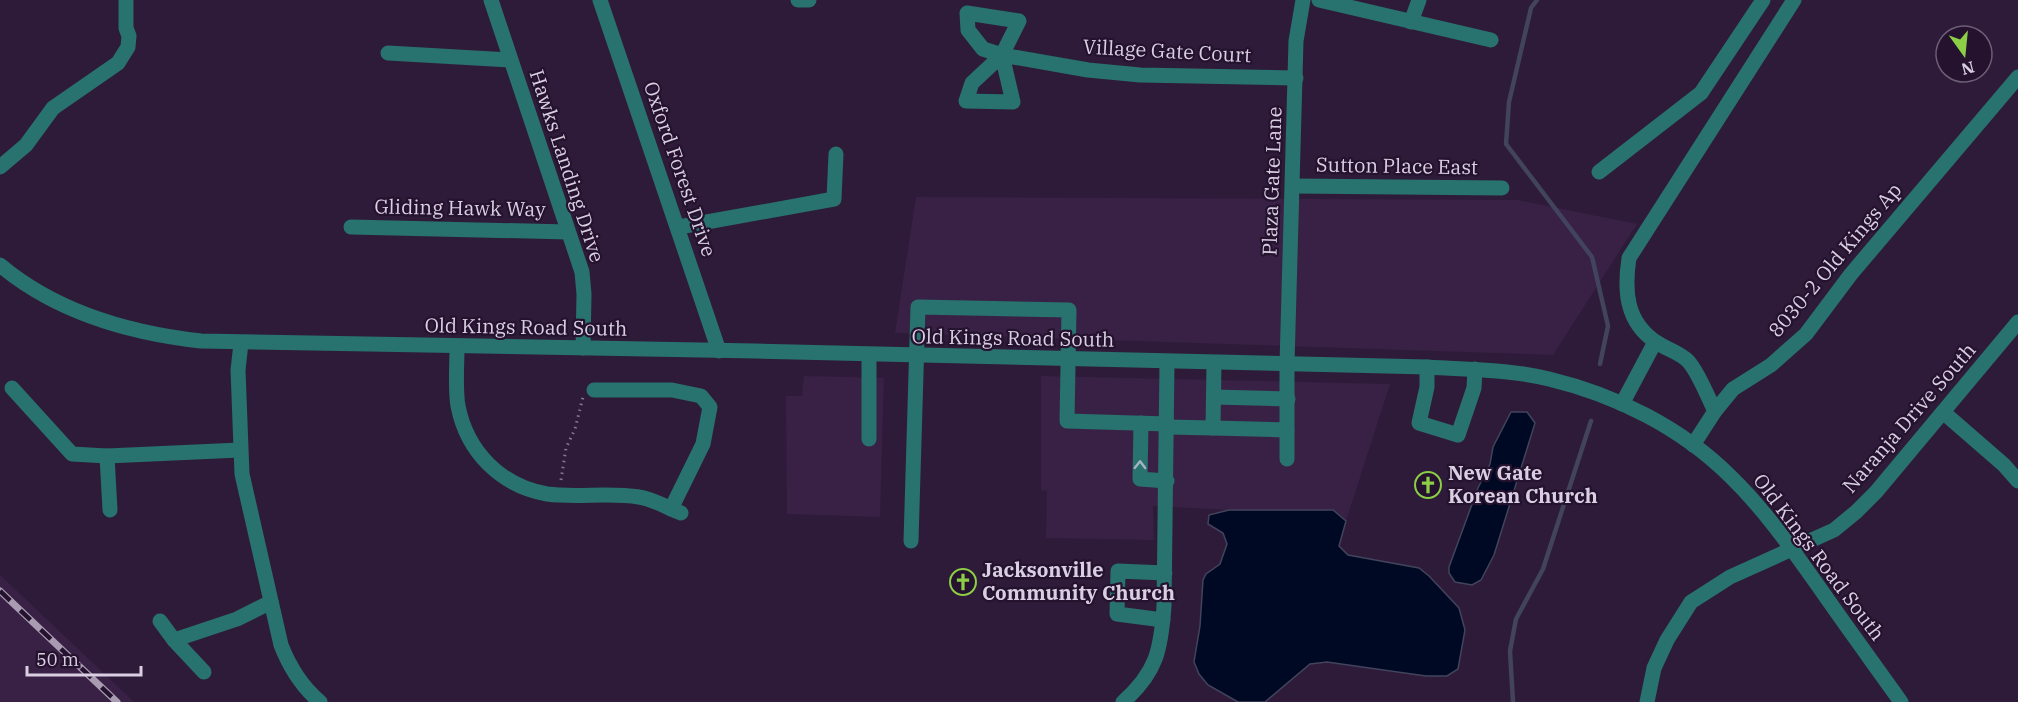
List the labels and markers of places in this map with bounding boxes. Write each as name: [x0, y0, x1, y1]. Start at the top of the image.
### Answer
place label: New Gate Korean Church: [1448, 459, 1598, 509]
church icon: New Gate Korean Church: [1413, 470, 1443, 500]
place label: Jacksonville Community Church: [982, 556, 1175, 606]
church icon: Jacksonville Community Church: [948, 567, 978, 597]

